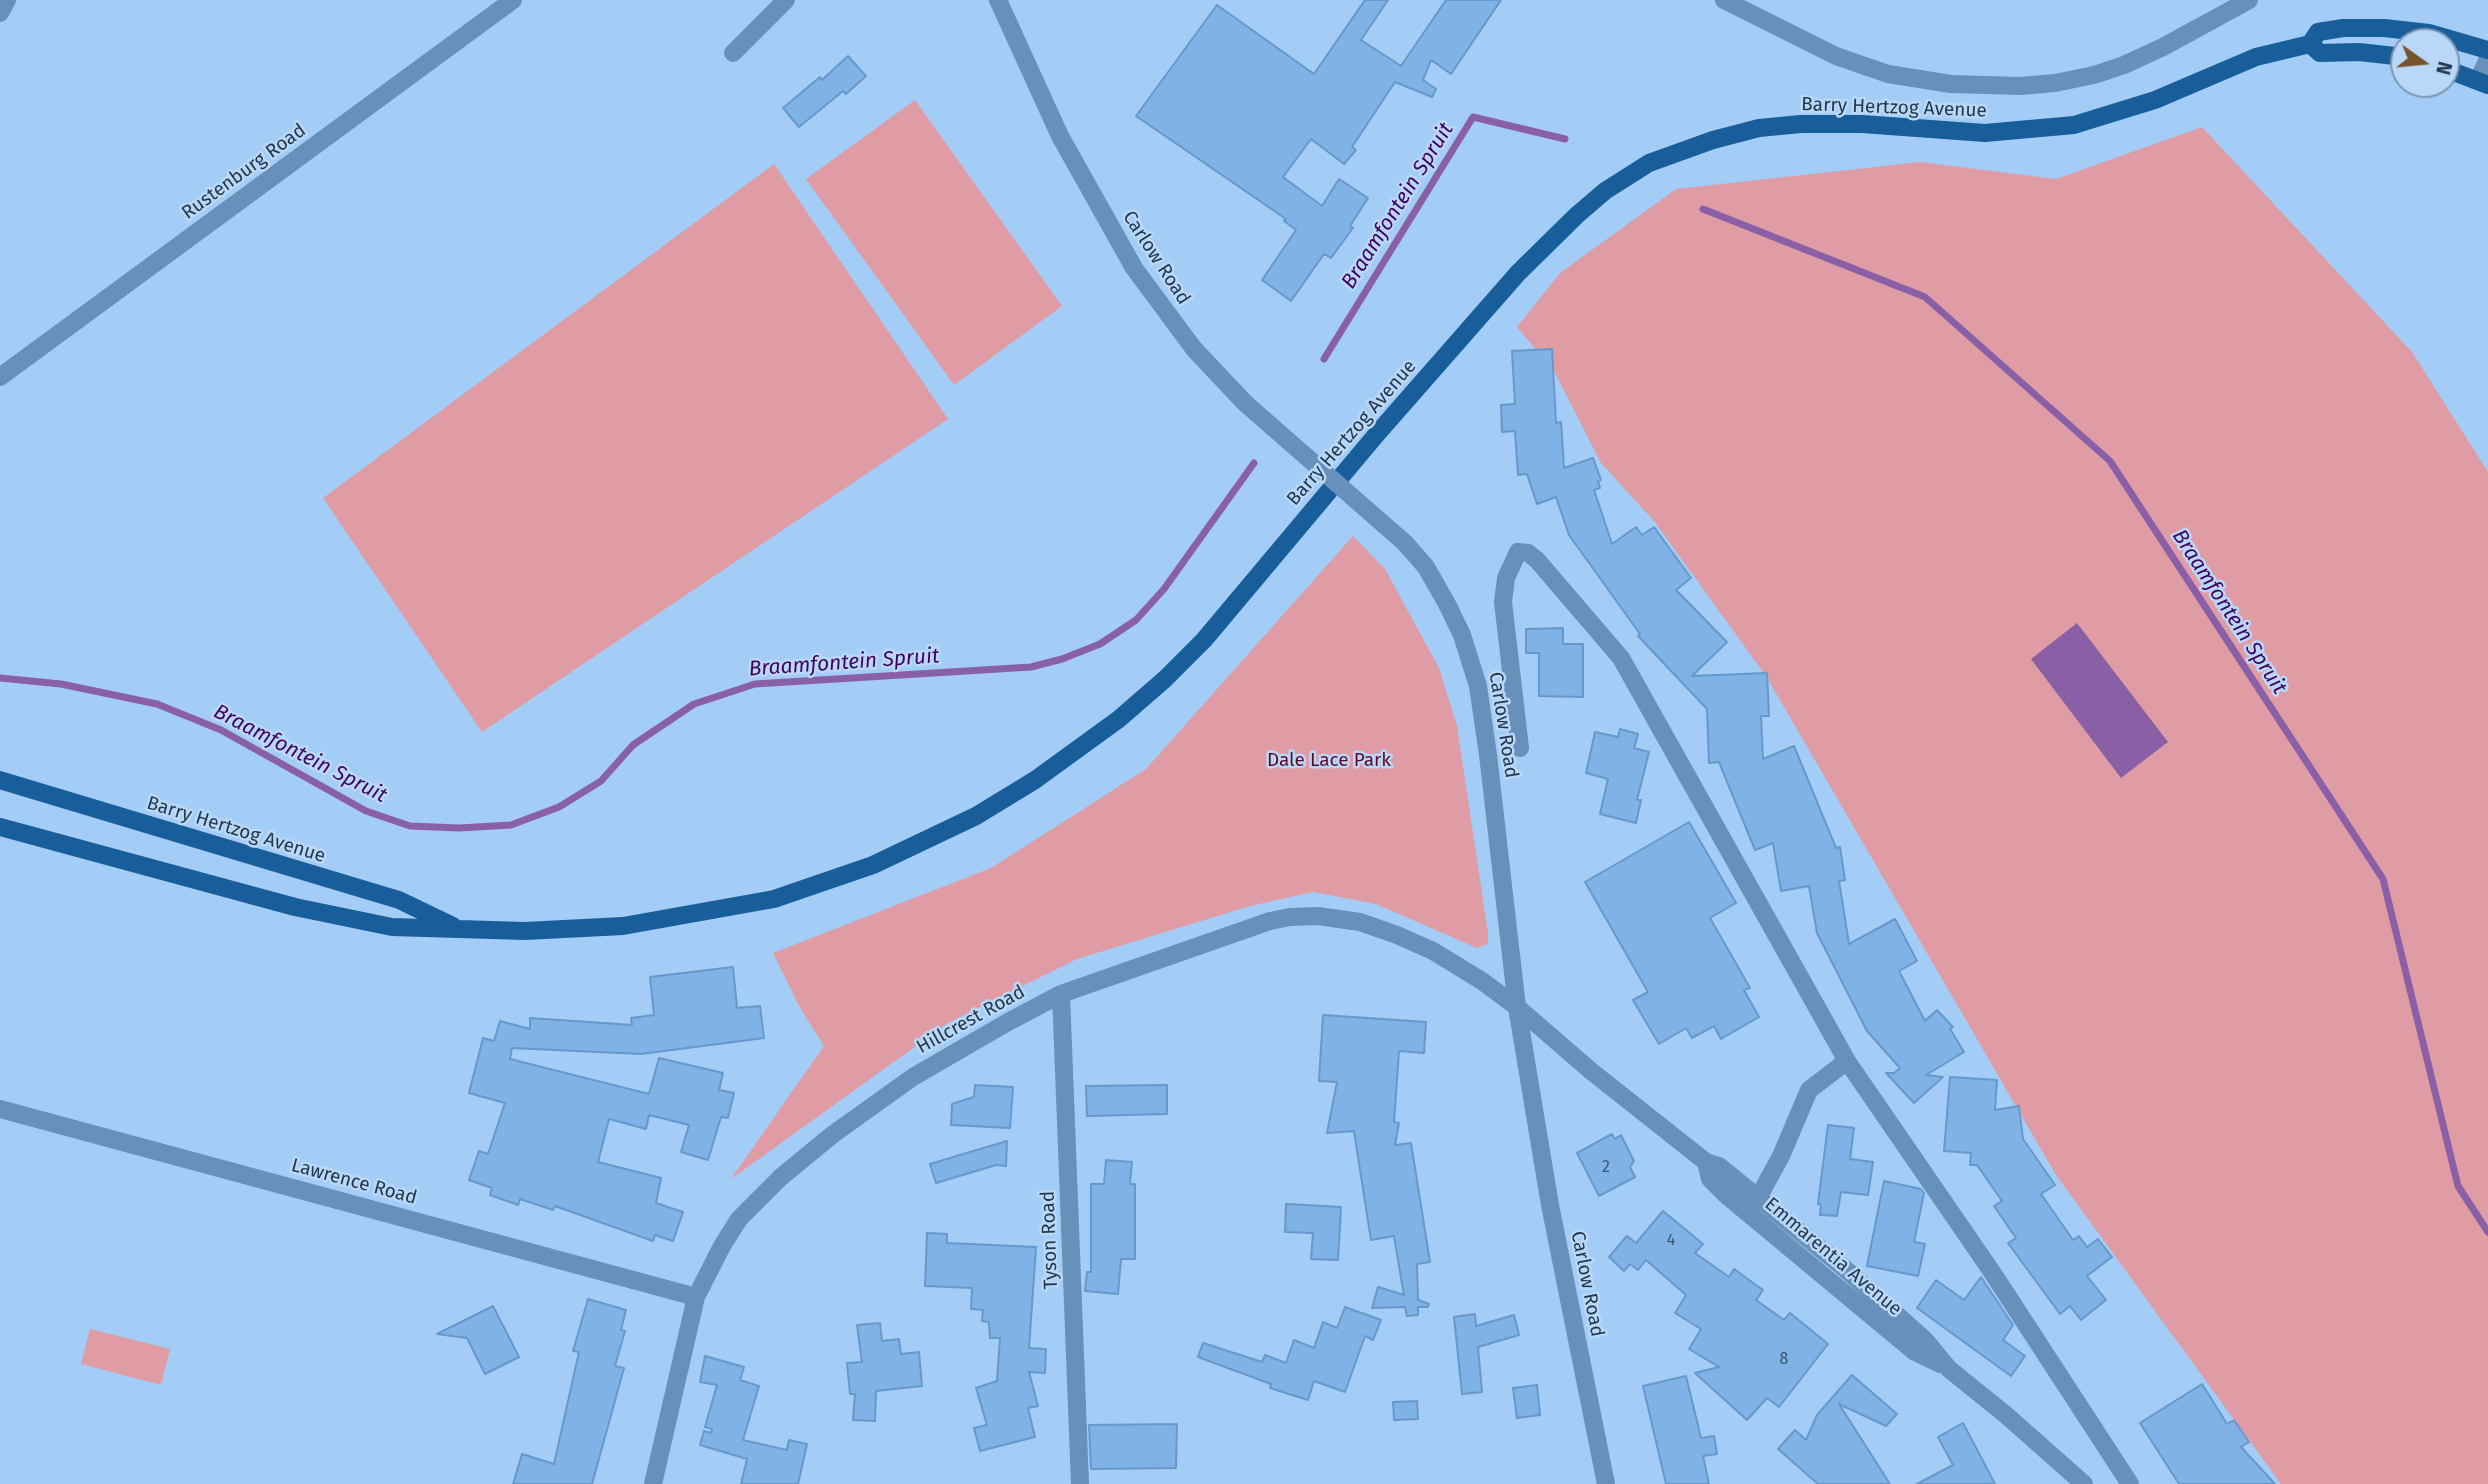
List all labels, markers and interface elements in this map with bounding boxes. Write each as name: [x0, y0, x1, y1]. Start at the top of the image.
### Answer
north arrow: [2390, 28, 2460, 98]
text: N: [2431, 59, 2457, 77]
street label: Barry Hertzog Avenue: [1801, 93, 1987, 123]
water label: Braamfontein Spruit: [1337, 118, 1459, 294]
street label: Rustenburg Road: [178, 119, 310, 225]
street label: Carlow Road: [1117, 207, 1195, 309]
street label: Barry Hertzog Avenue: [1282, 355, 1422, 511]
water label: Braamfontein Spruit: [2166, 525, 2292, 699]
water label: Braamfontein Spruit: [748, 644, 940, 682]
street label: Carlow Road: [1483, 670, 1523, 780]
water label: Braamfontein Spruit: [209, 699, 391, 809]
park label: Dale Lace Park: [1267, 750, 1391, 772]
street label: Barry Hertzog Avenue: [144, 792, 328, 868]
street label: Hillcrest Road: [913, 981, 1029, 1059]
street label: Lawrence Road: [289, 1154, 419, 1210]
house number: 2: [1602, 1158, 1610, 1178]
street label: Tyson Road: [1037, 1191, 1063, 1289]
street label: Emmarentia Avenue: [1760, 1193, 1906, 1321]
street label: Carlow Road: [1566, 1229, 1608, 1339]
house number: 4: [1667, 1231, 1675, 1251]
house number: 8: [1780, 1350, 1788, 1370]

